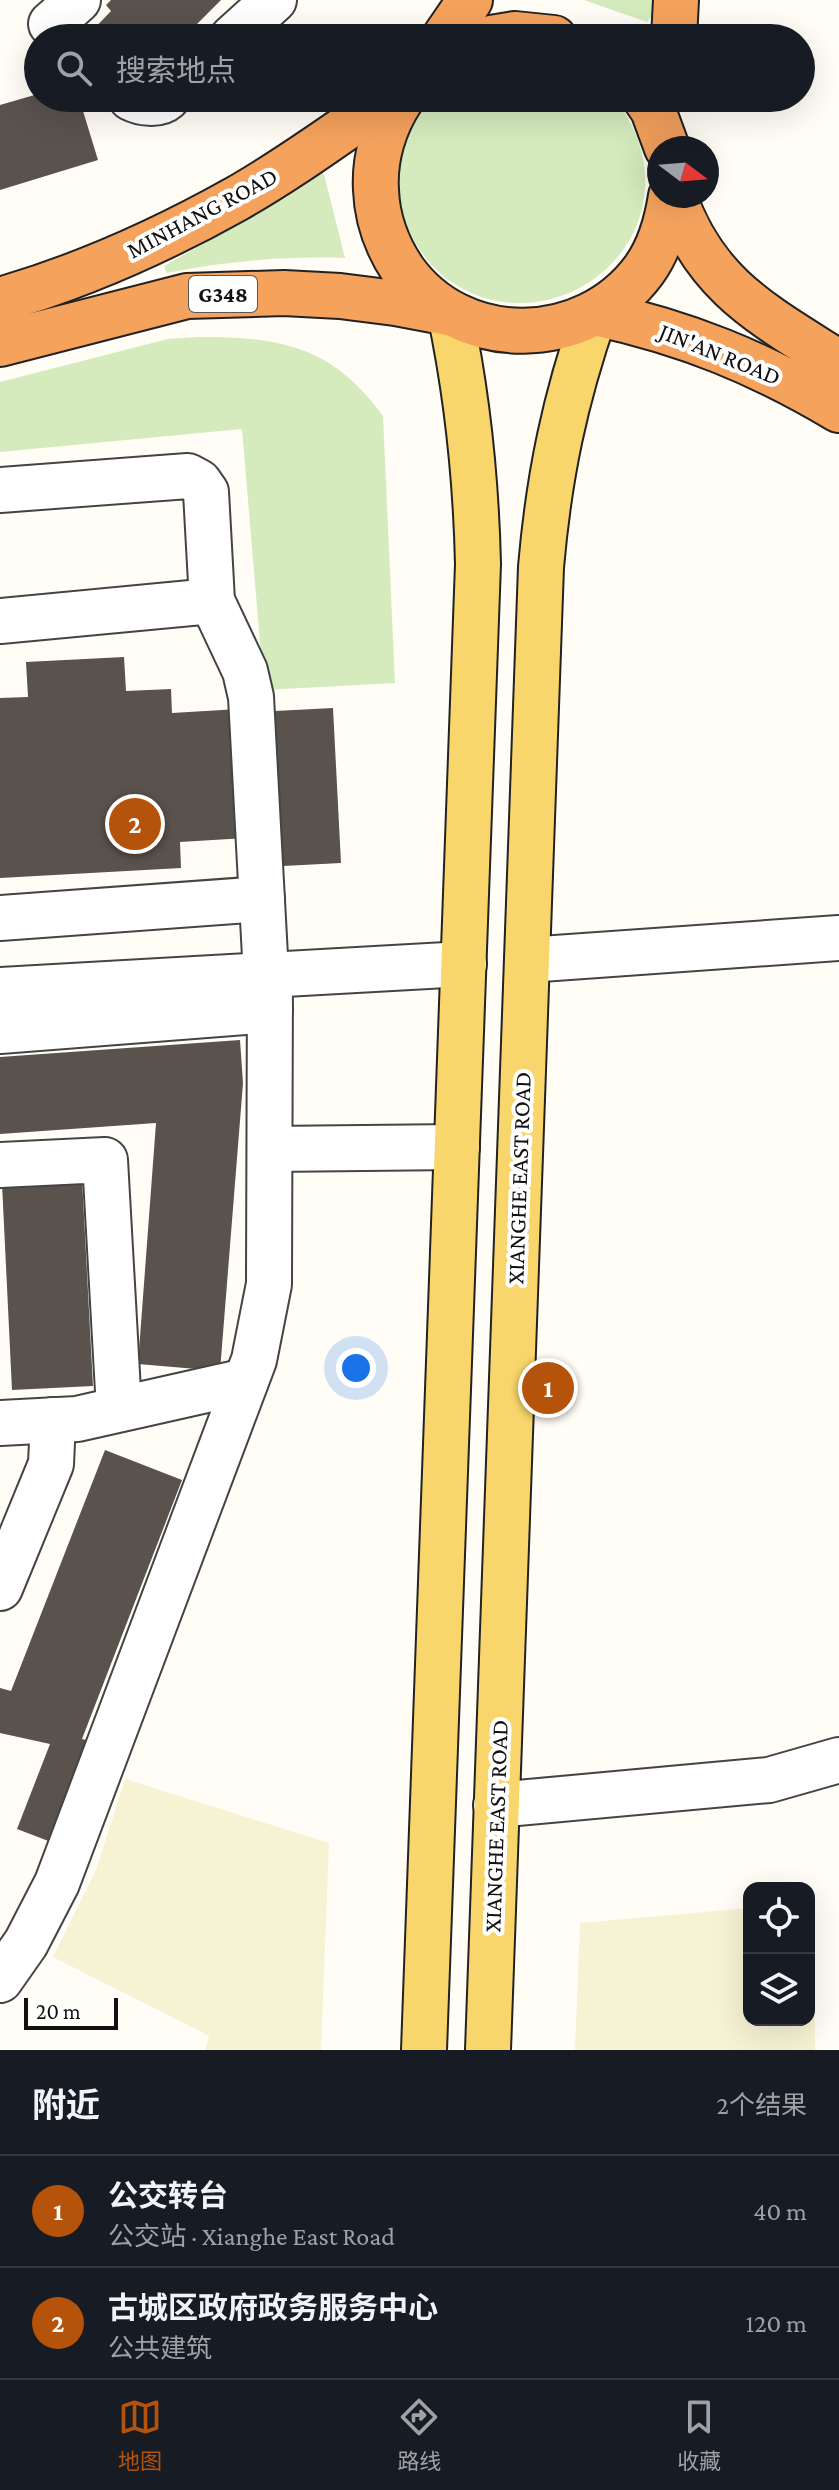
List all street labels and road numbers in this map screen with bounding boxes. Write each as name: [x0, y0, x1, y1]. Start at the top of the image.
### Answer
street label: MINHANG ROAD: [122, 162, 282, 264]
road number: G348: [189, 276, 257, 312]
street label: JIN'AN ROAD: [654, 316, 785, 390]
street label: XIANGHE EAST ROAD: [501, 1071, 536, 1285]
street label: XIANGHE EAST ROAD: [478, 1719, 513, 1933]

